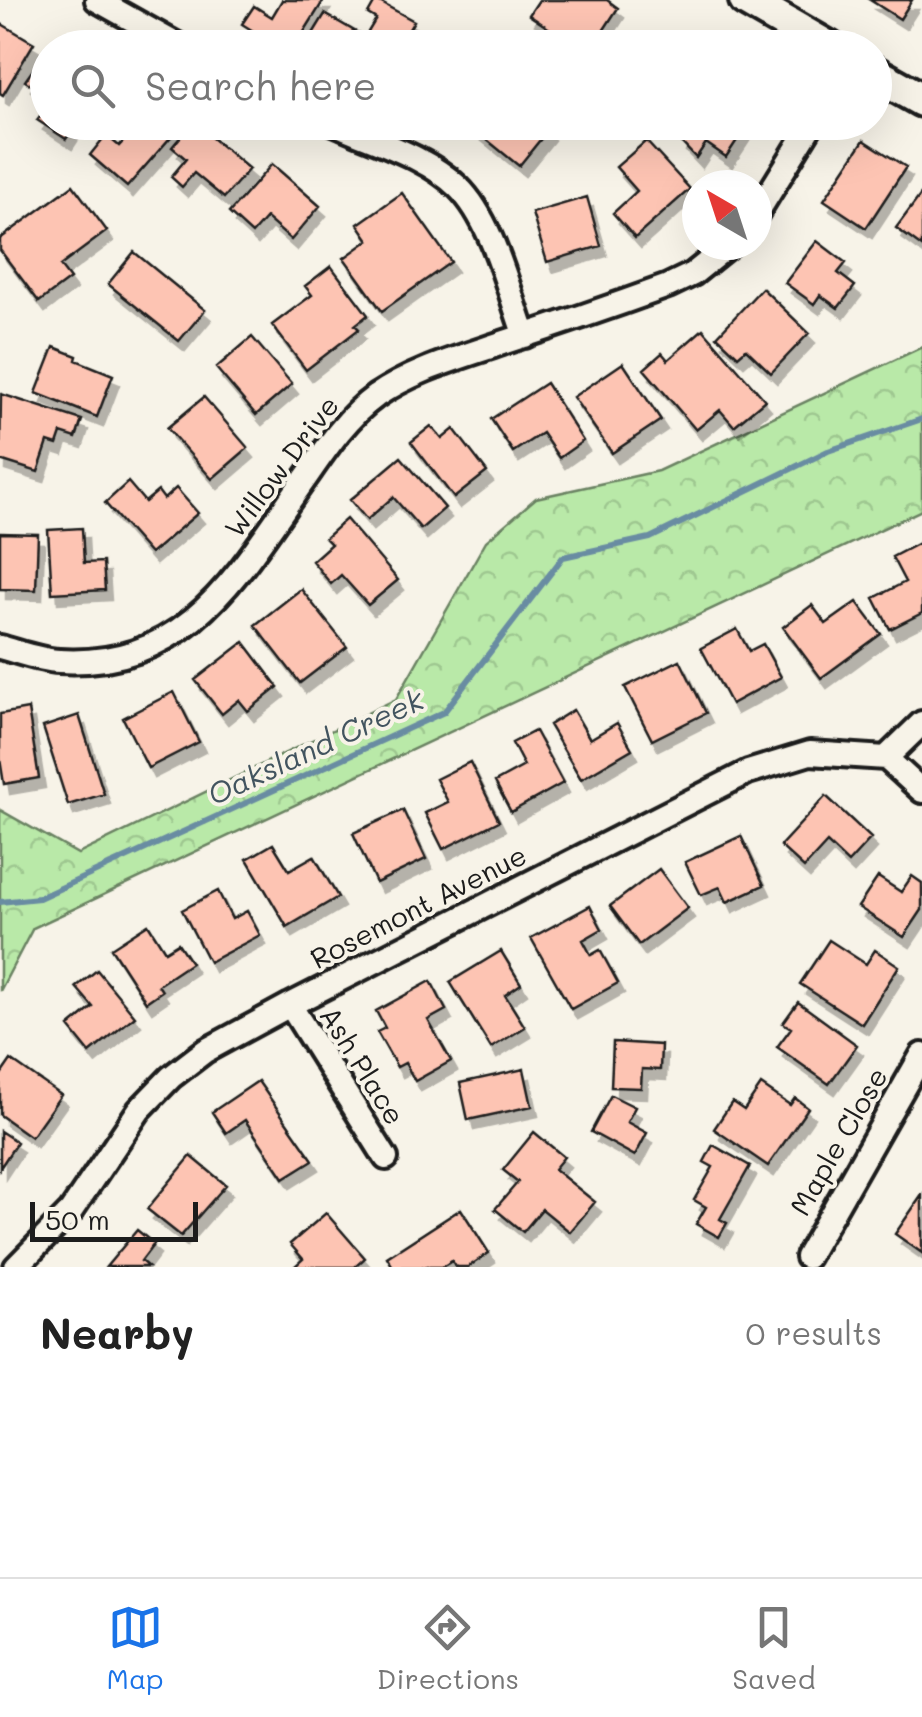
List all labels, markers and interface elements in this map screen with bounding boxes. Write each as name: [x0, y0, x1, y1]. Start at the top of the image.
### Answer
search box: [30, 30, 892, 140]
icon: search: [65, 58, 120, 113]
text: Search here: [145, 60, 376, 110]
north arrow: [682, 170, 772, 260]
street label: Willow Drive: [216, 388, 346, 544]
water label: Oaksland Creek: [201, 678, 430, 814]
street label: Rosemont Avenue: [304, 836, 532, 976]
street label: Ash Place: [312, 999, 414, 1131]
street label: Maple Close: [781, 1061, 895, 1221]
scale bar: [30, 1197, 198, 1242]
text: 50 m: [45, 1201, 110, 1237]
text: Nearby: [40, 1305, 194, 1360]
text: 0 results: [745, 1311, 882, 1353]
tab: Map: [107, 1600, 164, 1696]
tab: Directions: [377, 1600, 519, 1696]
tab: Saved: [732, 1600, 815, 1696]

